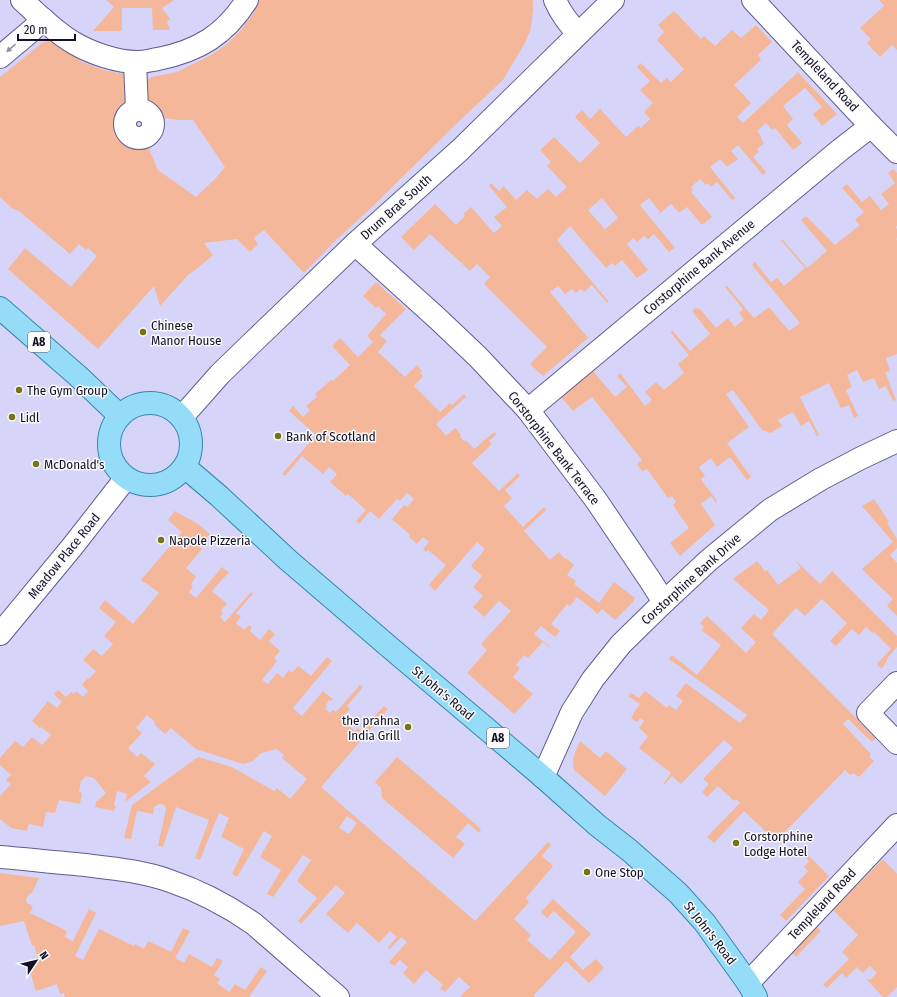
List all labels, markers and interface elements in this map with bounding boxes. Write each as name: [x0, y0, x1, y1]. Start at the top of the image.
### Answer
scale bar: [18, 16, 75, 42]
text: 20 m: [24, 23, 48, 37]
street label: Templeland Road: [788, 37, 862, 115]
one-way arrow: [6, 43, 17, 52]
street label: Drum Brae South: [357, 171, 435, 243]
street label: Corstorphine Bank Avenue: [640, 216, 758, 318]
place label: Chinese Manor House: [151, 318, 221, 348]
marker: Chinese Manor House: [138, 327, 148, 337]
road number: A8: [28, 332, 50, 352]
place label: The Gym Group: [27, 383, 108, 398]
marker: The Gym Group: [14, 385, 24, 395]
street label: Corstorphine Bank Terrace: [505, 388, 603, 508]
place label: Lidl: [20, 410, 40, 425]
marker: Lidl: [7, 412, 17, 422]
place label: Bank of Scotland: [286, 429, 376, 444]
marker: Bank of Scotland: [273, 431, 283, 441]
place label: McDonald's: [44, 457, 105, 472]
marker: McDonald's: [31, 459, 41, 469]
street label: Meadow Place Road: [25, 510, 103, 602]
street label: Corstorphine Bank Drive: [638, 530, 744, 628]
place label: Napole Pizzeria: [169, 533, 251, 548]
marker: Napole Pizzeria: [156, 535, 166, 545]
street label: St John's Road: [409, 663, 477, 723]
place label: the prahna India Grill: [342, 713, 401, 743]
marker: the prahna India Grill: [403, 722, 413, 732]
road number: A8: [487, 728, 509, 748]
place label: Corstorphine Lodge Hotel: [744, 829, 813, 859]
marker: Corstorphine Lodge Hotel: [731, 838, 741, 848]
place label: One Stop: [595, 865, 644, 880]
street label: Templeland Road: [785, 865, 859, 943]
marker: One Stop: [582, 867, 592, 877]
street label: St John's Road: [681, 899, 739, 967]
north arrow: [16, 941, 56, 981]
text: N: [37, 949, 51, 962]

